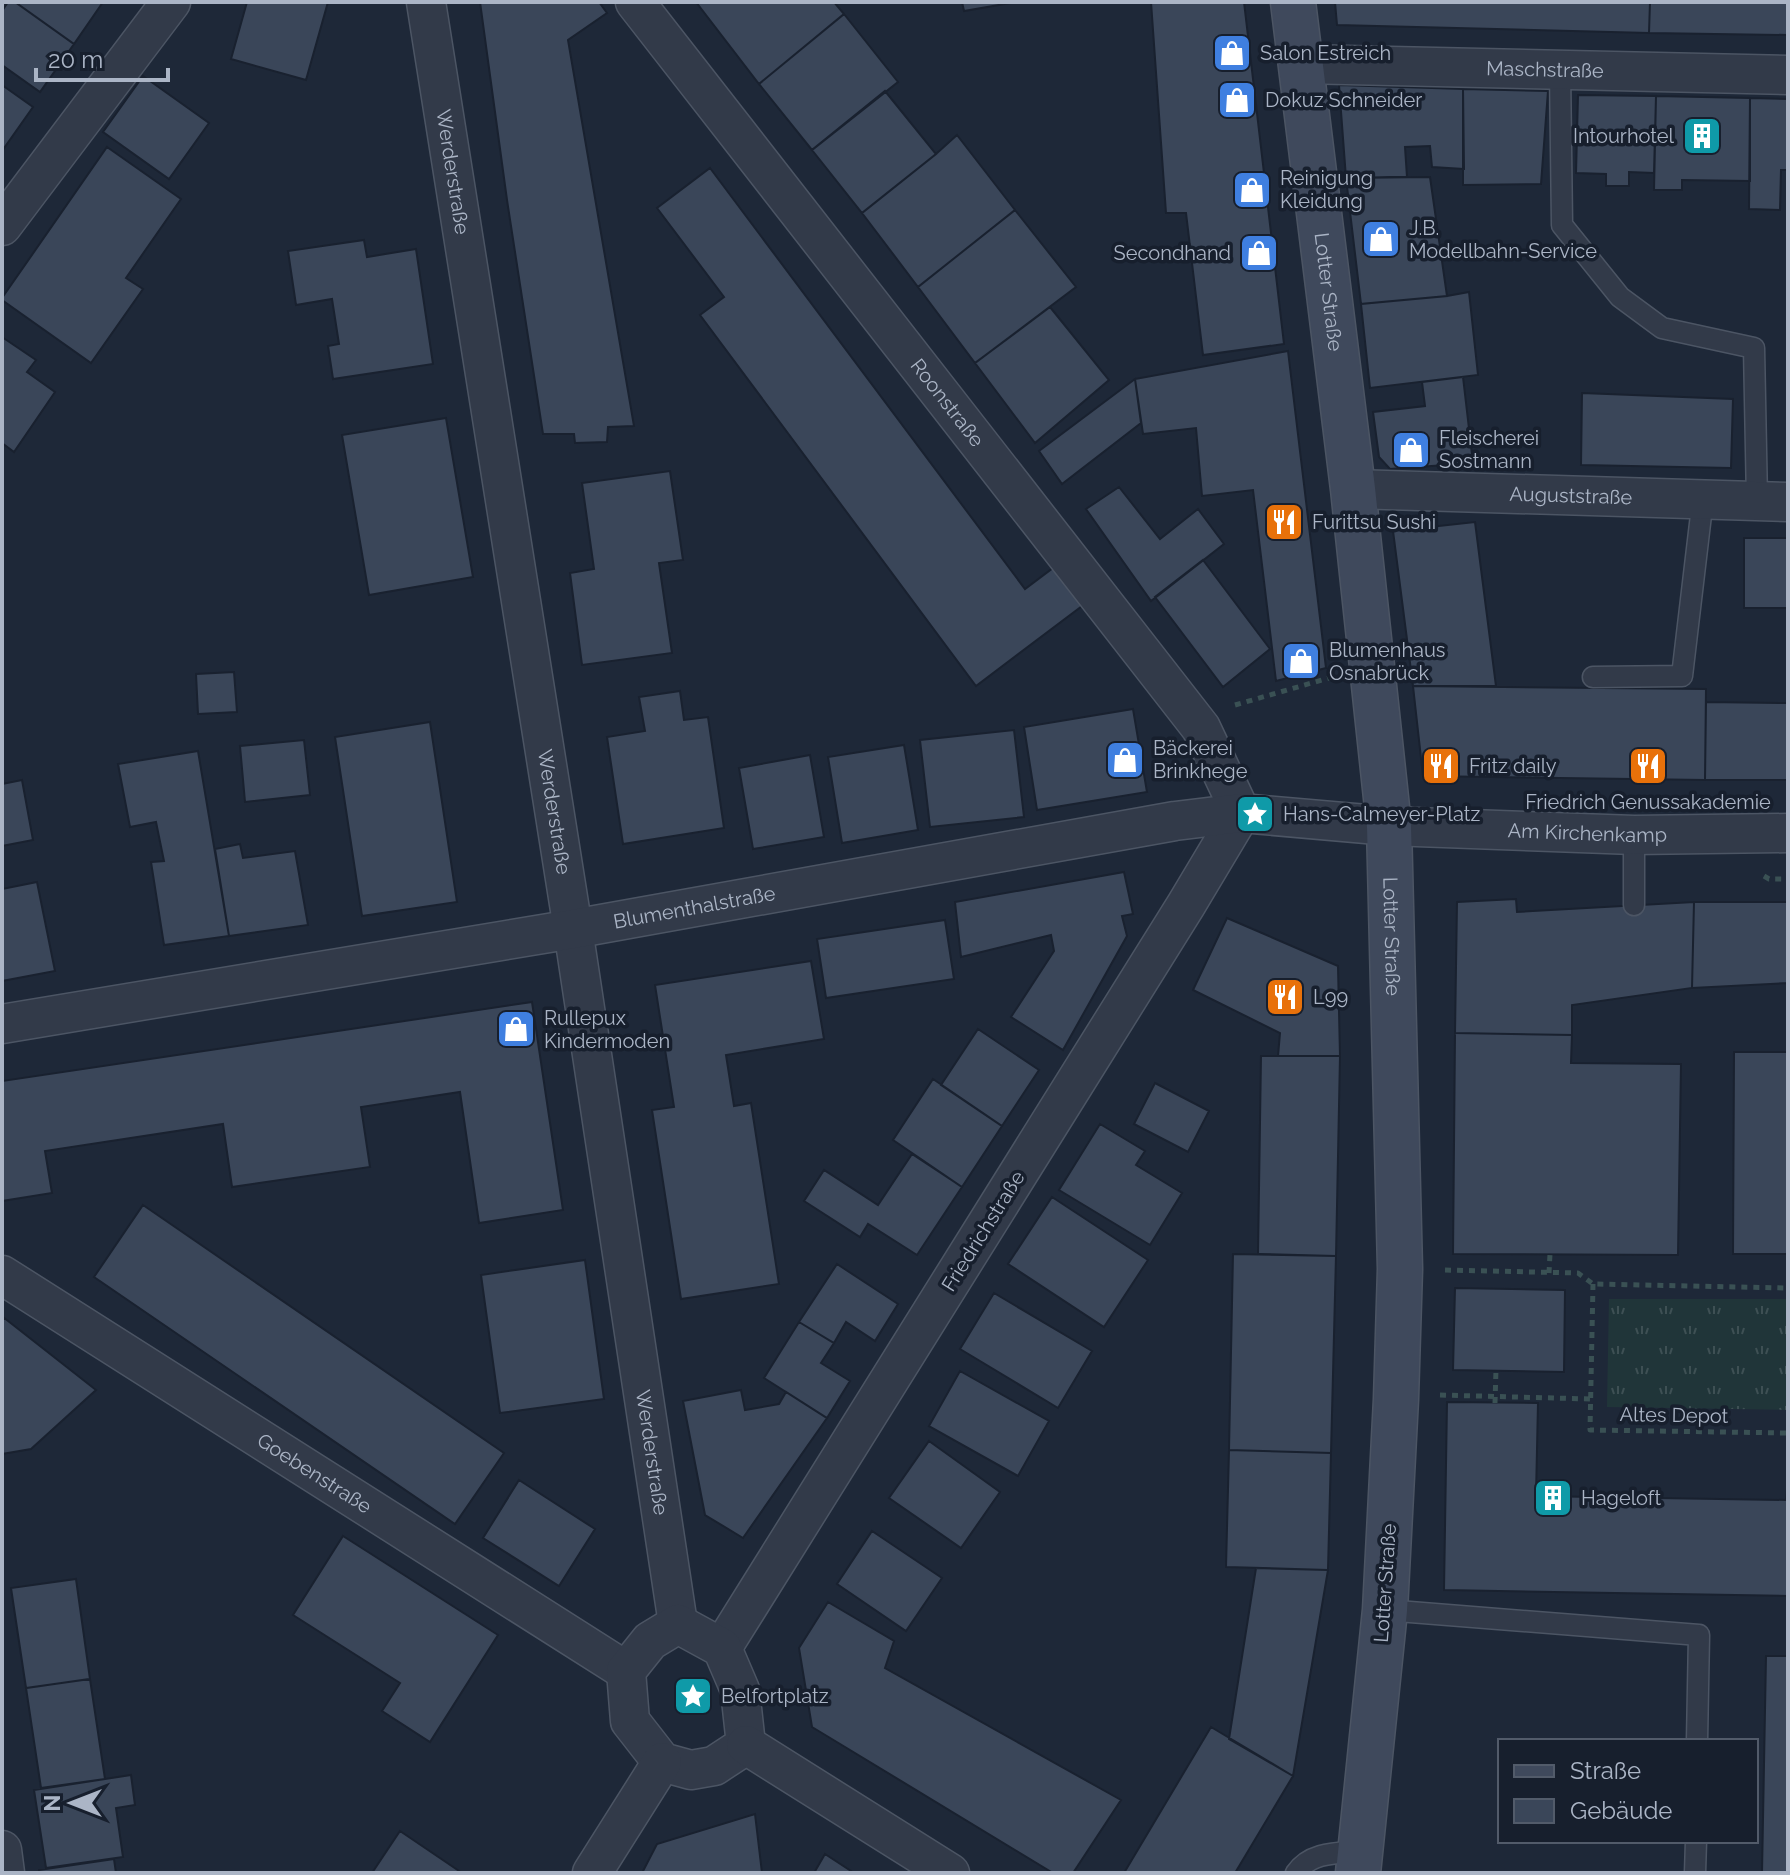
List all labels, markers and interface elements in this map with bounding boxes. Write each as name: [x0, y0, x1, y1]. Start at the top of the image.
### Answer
scale bar: [36, 32, 168, 82]
shop icon: Salon Estreich: [1211, 32, 1253, 74]
place label: Salon Estreich: [1260, 41, 1391, 65]
text: 20 m: [48, 45, 103, 74]
street label: Maschstraße: [1486, 56, 1604, 83]
shop icon: Dokuz Schneider: [1216, 79, 1258, 121]
place label: Dokuz Schneider: [1265, 88, 1422, 112]
street label: Werderstraße: [431, 108, 475, 236]
building icon: Intourhotel: [1681, 115, 1723, 157]
place label: Intourhotel: [1573, 124, 1675, 148]
place label: Reinigung Kleidung: [1280, 166, 1373, 213]
shop icon: Reinigung Kleidung: [1231, 169, 1273, 211]
place label: J.B. Modellbahn-Service: [1409, 216, 1597, 263]
shop icon: J.B. Modellbahn-Service: [1360, 218, 1402, 260]
street label: Lotter Straße: [1310, 231, 1348, 353]
shop icon: Secondhand: [1238, 232, 1280, 274]
place label: Secondhand: [1114, 241, 1231, 265]
street label: Roonstraße: [906, 354, 989, 452]
place label: Fleischerei Sostmann: [1439, 426, 1539, 473]
shop icon: Fleischerei Sostmann: [1390, 429, 1432, 471]
street label: Auguststraße: [1509, 482, 1633, 509]
restaurant icon: Furittsu Sushi: [1263, 501, 1305, 543]
place label: Furittsu Sushi: [1312, 510, 1436, 534]
place label: Blumenhaus Osnabrück: [1329, 638, 1446, 685]
shop icon: Blumenhaus Osnabrück: [1280, 640, 1322, 682]
place label: Bäckerei Brinkhege: [1153, 736, 1248, 783]
shop icon: Bäckerei Brinkhege: [1104, 739, 1146, 781]
restaurant icon: Fritz daily: [1420, 745, 1462, 787]
restaurant icon: Friedrich Genussakademie: [1627, 745, 1669, 787]
street label: Werderstraße: [533, 748, 576, 876]
place label: Fritz daily: [1469, 754, 1557, 778]
place label: Friedrich Genussakademie: [1525, 790, 1771, 814]
place icon: Hans-Calmeyer-Platz: [1234, 793, 1276, 835]
place label: Hans-Calmeyer-Platz: [1283, 802, 1481, 826]
street label: Am Kirchenkamp: [1507, 818, 1667, 847]
street label: Lotter Straße: [1378, 876, 1405, 996]
street label: Blumenthalstraße: [611, 881, 777, 934]
restaurant icon: L99: [1264, 976, 1306, 1018]
place label: L99: [1313, 985, 1348, 1009]
place label: Rullepux Kindermoden: [544, 1006, 670, 1053]
shop icon: Rullepux Kindermoden: [495, 1008, 537, 1050]
street label: Friedrichstraße: [936, 1166, 1030, 1296]
street label: Werderstraße: [631, 1388, 673, 1517]
street label: Altes Depot: [1619, 1402, 1729, 1428]
street label: Goebenstraße: [253, 1428, 376, 1519]
building icon: Hageloft: [1532, 1477, 1574, 1519]
place label: Hageloft: [1581, 1486, 1661, 1510]
street label: Lotter Straße: [1369, 1522, 1401, 1643]
place icon: Belfortplatz: [672, 1675, 714, 1717]
place label: Belfortplatz: [721, 1684, 829, 1708]
legend: [1498, 1739, 1758, 1843]
text: Straße: [1570, 1756, 1641, 1785]
north arrow: [32, 1763, 112, 1843]
text: N: [39, 1795, 65, 1811]
text: Gebäude: [1570, 1796, 1672, 1825]

